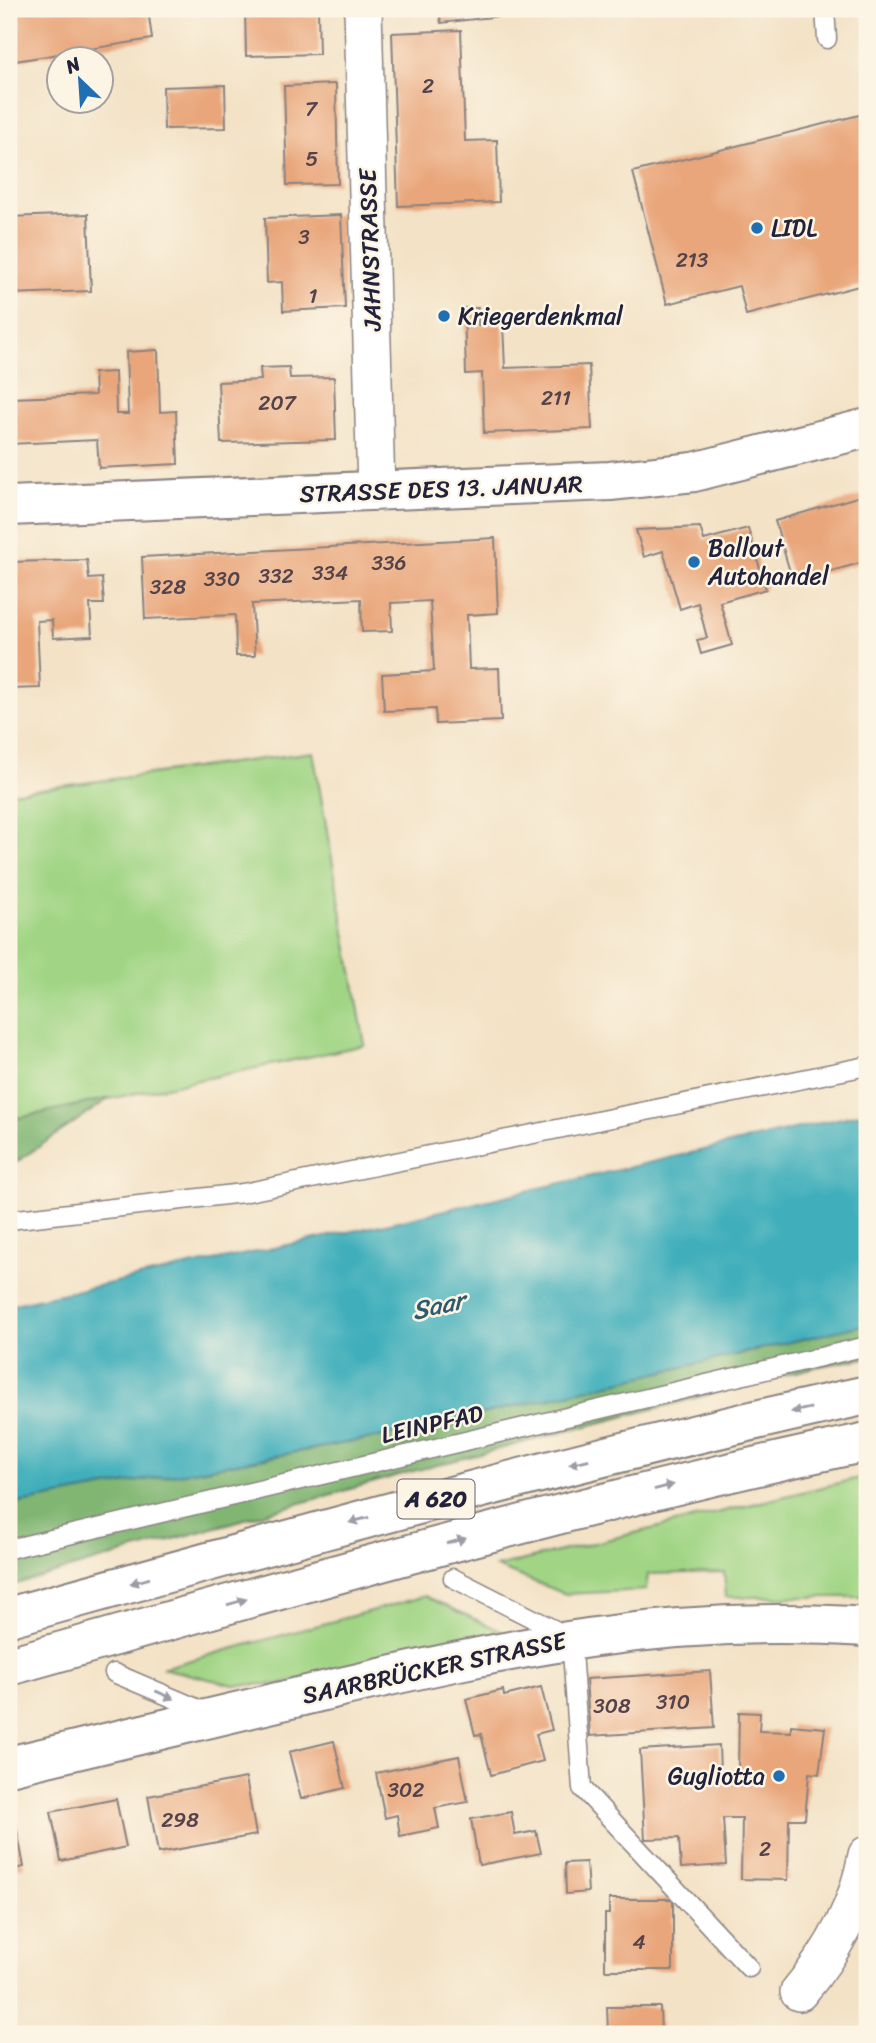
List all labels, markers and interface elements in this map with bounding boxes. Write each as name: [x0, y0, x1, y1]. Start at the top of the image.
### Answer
north arrow: [46, 46, 116, 116]
text: N: [59, 47, 87, 83]
house number: 2: [422, 67, 434, 105]
house number: 7: [305, 90, 319, 128]
house number: 5: [306, 140, 319, 178]
street label: JAHNSTRASSE: [346, 167, 394, 333]
place label: LIDL: [771, 207, 817, 249]
house number: 3: [298, 218, 310, 256]
marker: LIDL: [749, 220, 765, 236]
house number: 213: [676, 241, 709, 279]
house number: 1: [308, 277, 318, 315]
place label: Kriegerdenkmal: [458, 295, 624, 337]
marker: Kriegerdenkmal: [436, 308, 452, 324]
house number: 211: [541, 379, 571, 417]
house number: 207: [258, 384, 298, 422]
street label: STRASSE DES 13. JANUAR: [299, 463, 584, 515]
place label: Ballout Autohandel: [707, 527, 830, 597]
house number: 336: [372, 544, 407, 582]
house number: 334: [312, 554, 348, 592]
marker: Ballout Autohandel: [686, 554, 702, 570]
house number: 332: [258, 557, 294, 595]
house number: 330: [204, 560, 240, 598]
house number: 328: [150, 568, 186, 606]
water label: Saar: [407, 1276, 473, 1333]
street label: LEINPFAD: [377, 1392, 488, 1456]
one-way arrow: [790, 1404, 812, 1415]
one-way arrow: [568, 1457, 590, 1468]
road number: A 620: [398, 1480, 474, 1518]
one-way arrow: [653, 1481, 675, 1492]
one-way arrow: [348, 1515, 370, 1526]
one-way arrow: [445, 1535, 467, 1546]
one-way arrow: [129, 1576, 151, 1587]
one-way arrow: [226, 1596, 248, 1607]
street label: SAARBRÜCKER STRASSE: [298, 1619, 571, 1716]
house number: 310: [656, 1683, 690, 1721]
house number: 308: [593, 1687, 631, 1725]
one-way arrow: [154, 1690, 175, 1701]
place label: Gugliotta: [668, 1755, 765, 1797]
marker: Gugliotta: [771, 1768, 787, 1784]
house number: 302: [388, 1771, 424, 1809]
house number: 298: [161, 1801, 199, 1839]
house number: 2: [759, 1830, 771, 1868]
house number: 4: [632, 1923, 646, 1961]

